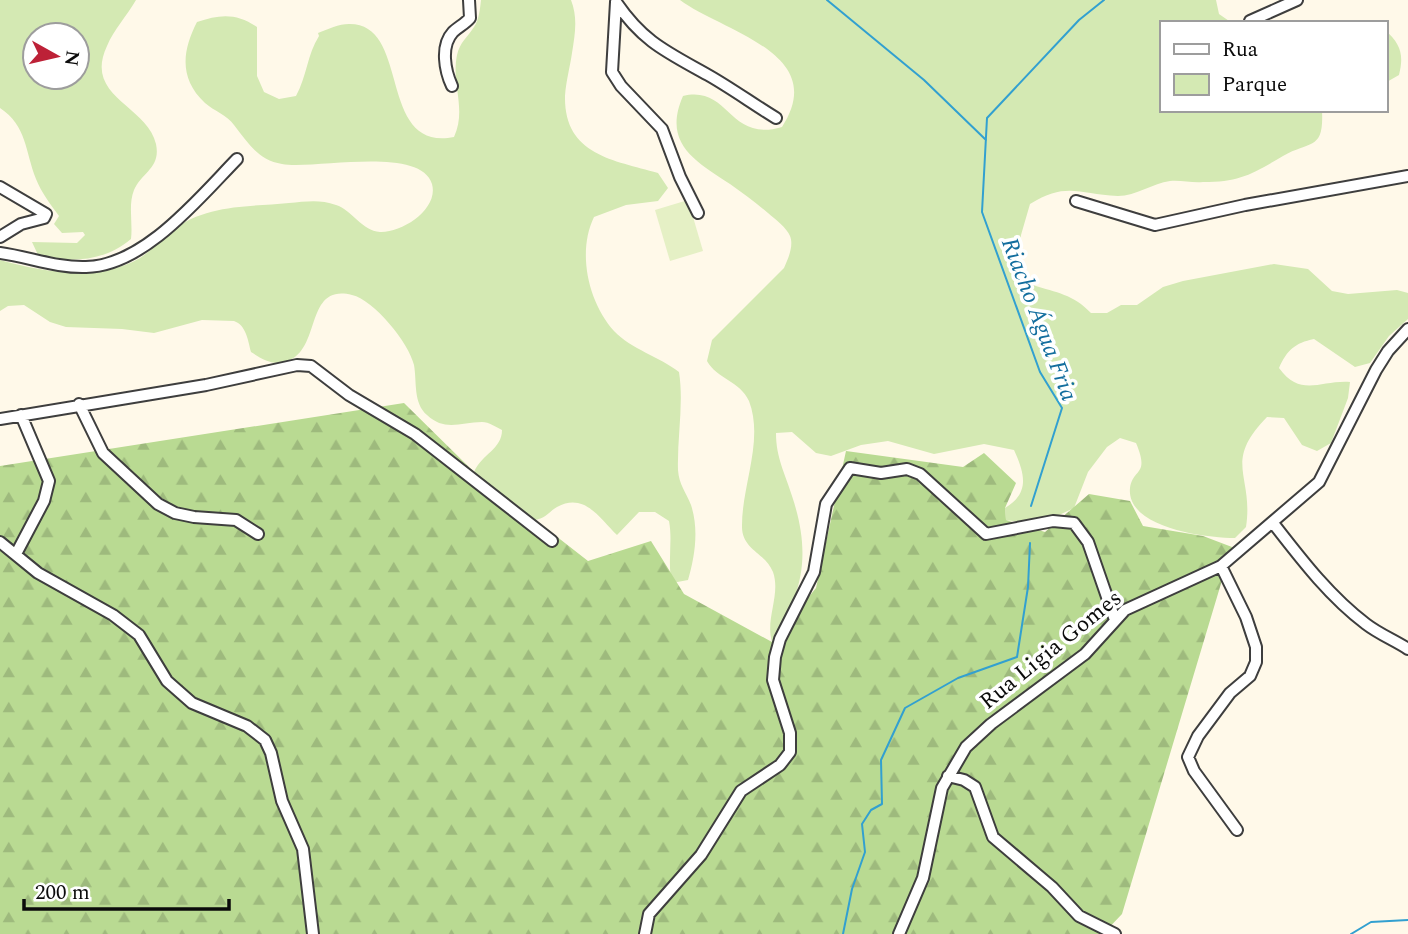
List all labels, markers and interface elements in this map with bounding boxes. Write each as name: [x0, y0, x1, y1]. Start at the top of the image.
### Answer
north arrow: [21, 21, 91, 91]
legend: [1160, 21, 1387, 112]
text: Rua: [1222, 34, 1259, 66]
text: N: [56, 48, 87, 68]
text: Parque: [1222, 69, 1287, 101]
water label: Riacho Água Fria: [991, 232, 1087, 406]
street label: Rua Ligia Gomes: [972, 582, 1130, 719]
scale bar: [24, 867, 229, 911]
text: 200 m: [35, 877, 90, 909]

